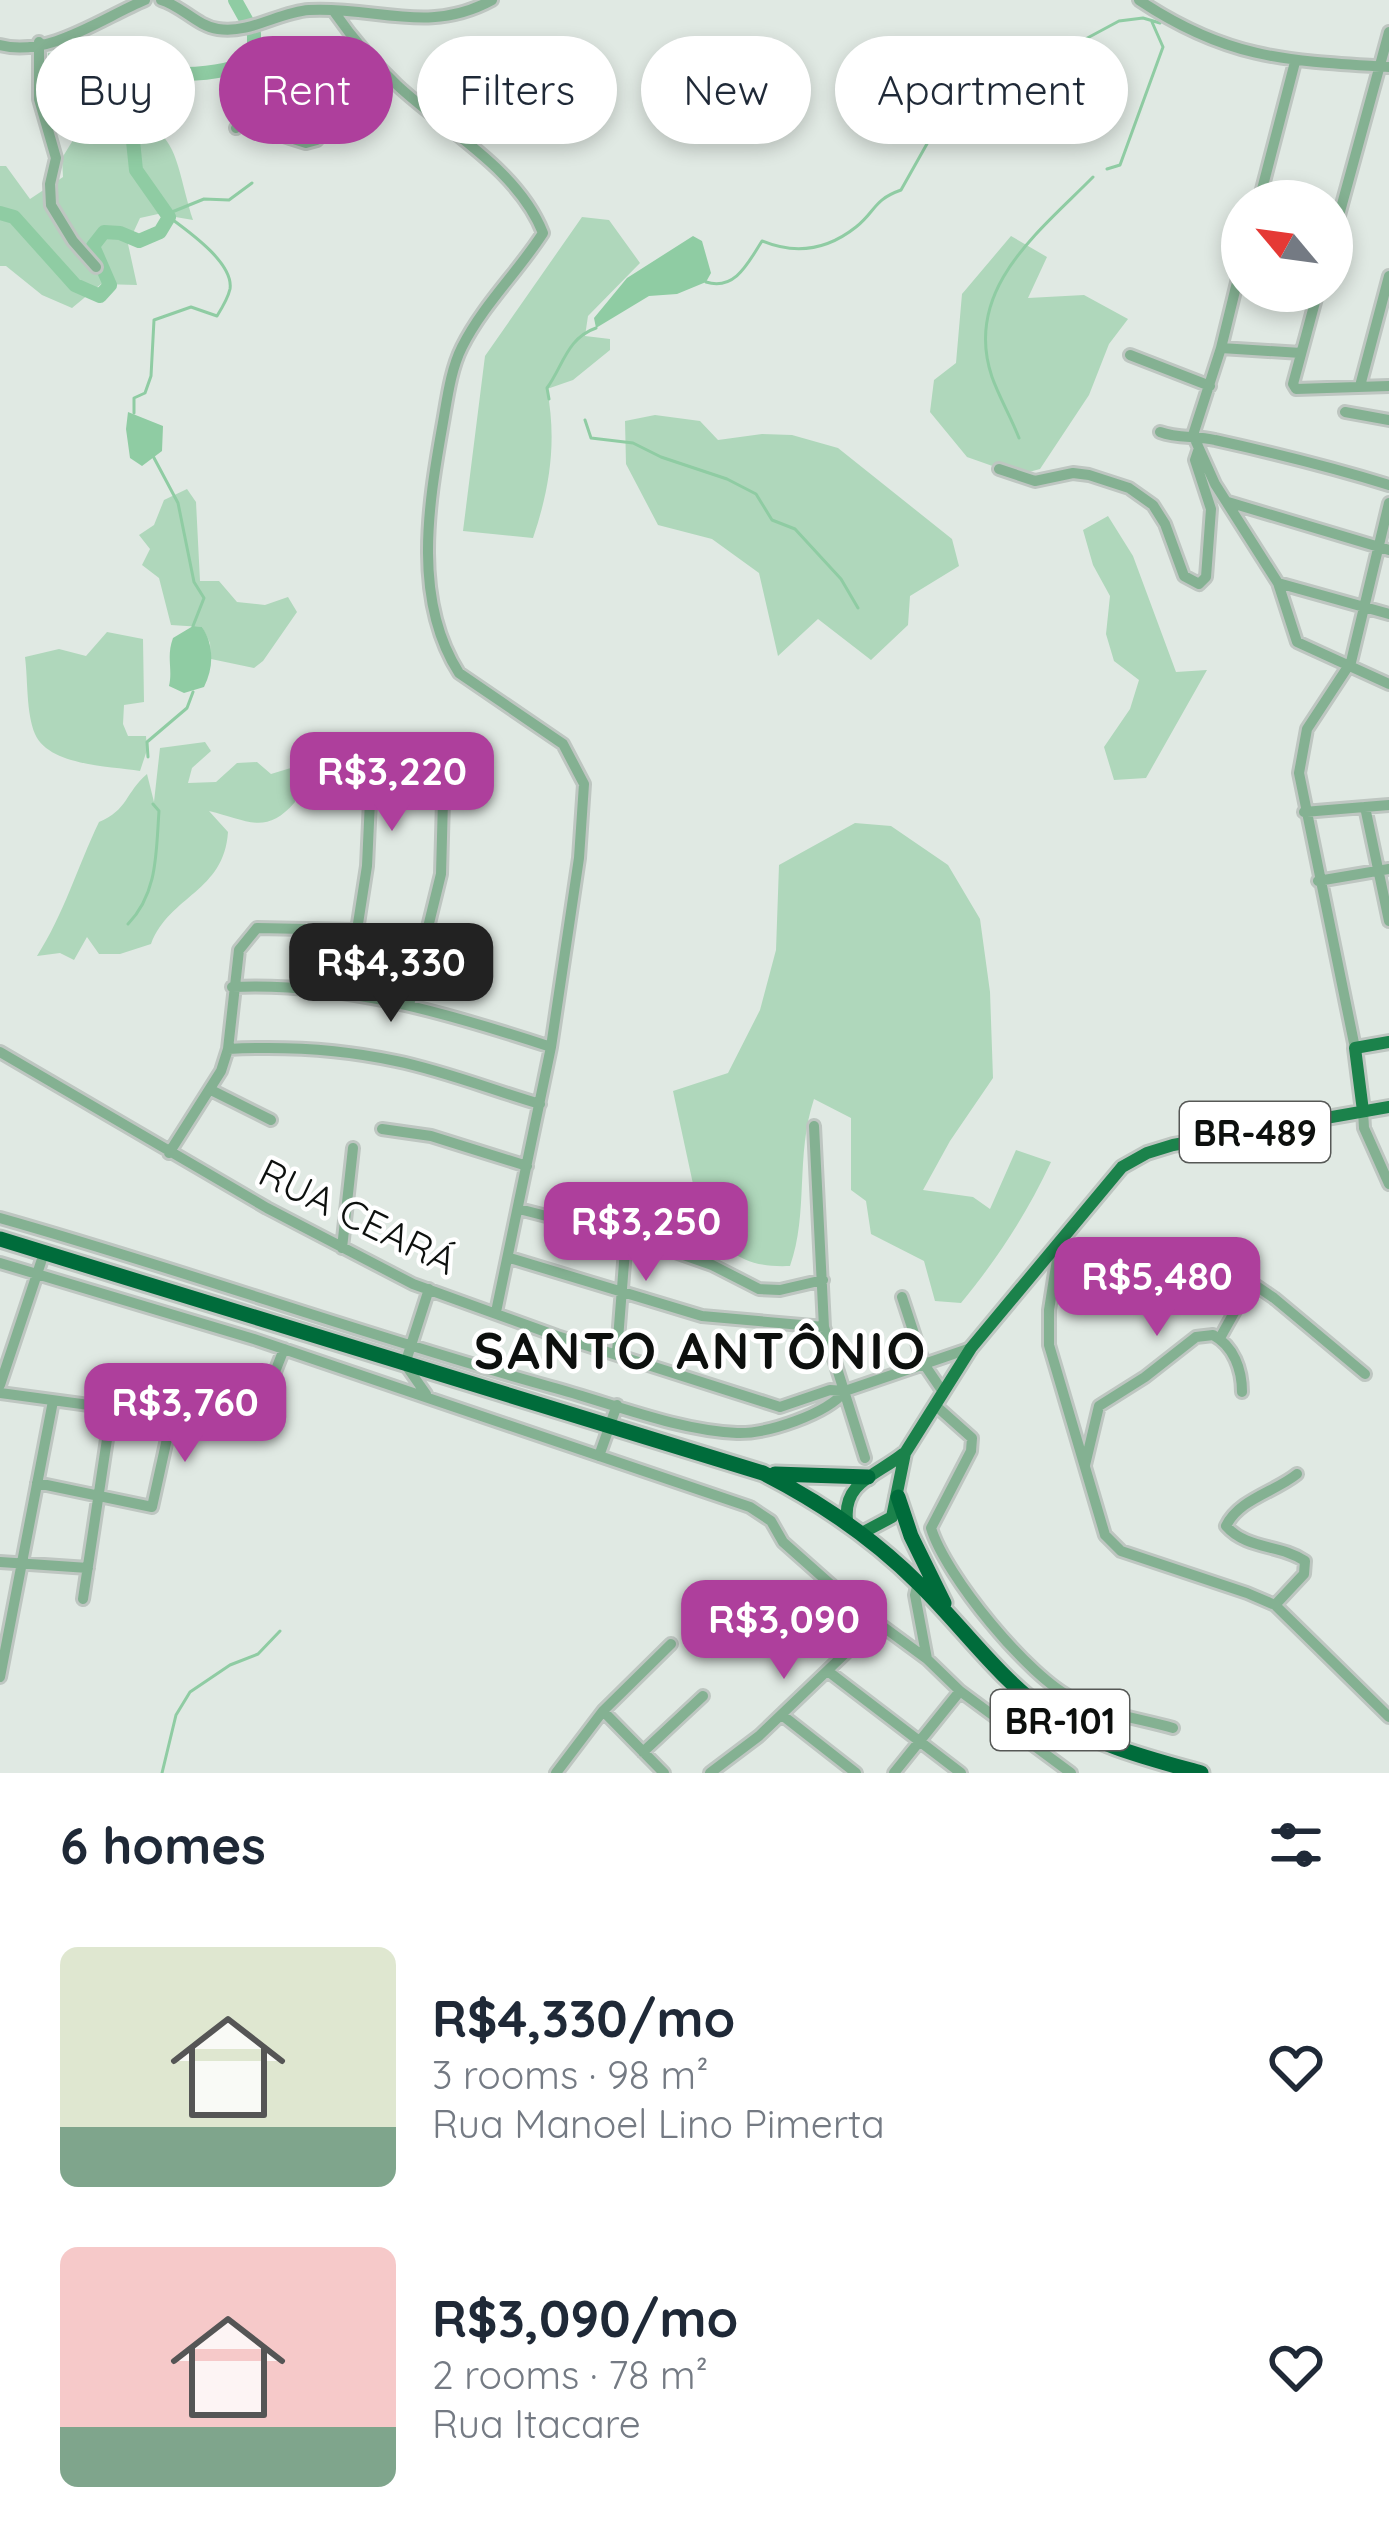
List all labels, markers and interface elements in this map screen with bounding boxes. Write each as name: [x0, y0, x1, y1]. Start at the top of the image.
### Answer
chip: Buy: [36, 36, 195, 144]
chip: Rent: [219, 36, 393, 144]
chip: Filters: [417, 36, 617, 144]
chip: New: [641, 36, 811, 144]
chip: Apartment: [835, 36, 1128, 144]
north arrow: [1221, 180, 1353, 312]
map controls: [1221, 180, 1353, 312]
pin: R$3,220: [281, 732, 503, 834]
text: R$3,220: [317, 746, 467, 795]
pin: R$4,330: [280, 923, 502, 1025]
text: R$4,330: [316, 937, 466, 986]
road number: BR-489: [1180, 1102, 1330, 1162]
street label: RUA CEARÁ: [251, 1147, 465, 1285]
pin: R$3,250: [535, 1182, 757, 1284]
text: R$3,250: [571, 1196, 721, 1245]
pin: R$5,480: [1046, 1237, 1268, 1339]
text: R$5,480: [1081, 1251, 1233, 1300]
district label: SANTO ANTÔNIO: [474, 1318, 928, 1382]
pin: R$3,760: [74, 1363, 296, 1465]
text: R$3,760: [111, 1377, 259, 1426]
pin: R$3,090: [673, 1580, 895, 1682]
text: R$3,090: [708, 1594, 860, 1643]
road number: BR-101: [991, 1690, 1129, 1750]
icon: filters: [1263, 1812, 1329, 1878]
text: 6 homes: [60, 1813, 266, 1877]
text: R$4,330/mo: [432, 1986, 735, 2050]
icon: home: [156, 1995, 300, 2139]
icon: heart: [1263, 2034, 1329, 2100]
text: 3 rooms · 98 m²: [432, 2050, 709, 2099]
text: Rua Manoel Lino Pimerta: [432, 2099, 885, 2148]
text: R$3,090/mo: [432, 2286, 738, 2350]
icon: home: [156, 2295, 300, 2439]
icon: heart: [1263, 2334, 1329, 2400]
text: 2 rooms · 78 m²: [432, 2350, 708, 2399]
text: Rua Itacare: [432, 2399, 641, 2448]

